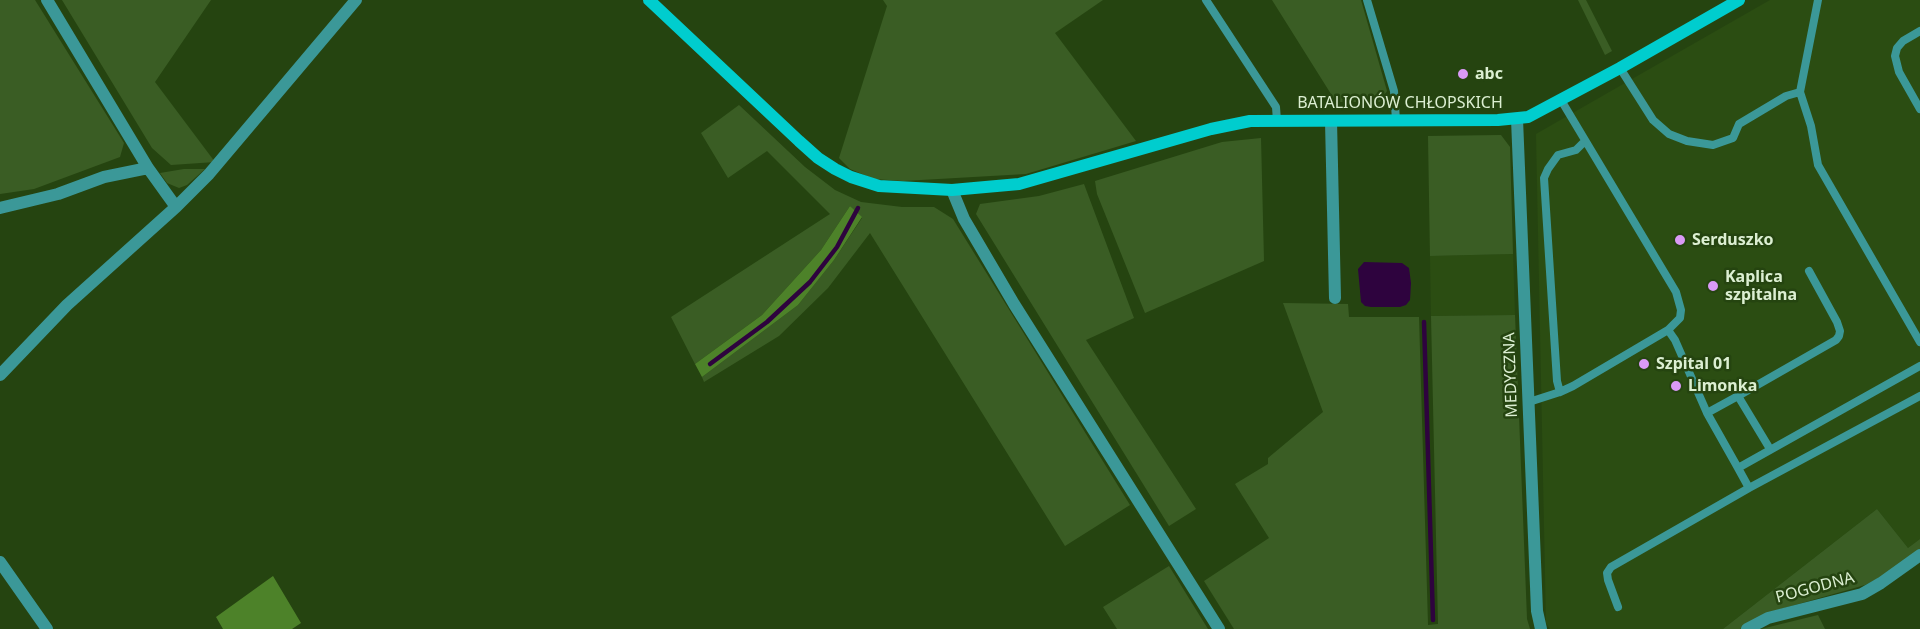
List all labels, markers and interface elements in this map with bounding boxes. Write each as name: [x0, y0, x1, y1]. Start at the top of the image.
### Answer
place label: abc: [1475, 64, 1503, 84]
marker: abc: [1456, 67, 1470, 81]
street label: BATALIONÓW CHŁOPSKICH: [1297, 93, 1503, 113]
place label: Serduszko: [1692, 230, 1774, 250]
marker: Serduszko: [1673, 233, 1687, 247]
place label: Kaplica szpitalna: [1725, 267, 1797, 305]
marker: Kaplica szpitalna: [1706, 279, 1720, 293]
street label: MEDYCZNA: [1500, 332, 1522, 418]
place label: Szpital 01: [1656, 354, 1731, 374]
marker: Szpital 01: [1637, 357, 1651, 371]
place label: Limonka: [1688, 376, 1757, 396]
marker: Limonka: [1669, 379, 1683, 393]
street label: POGODNA: [1774, 568, 1856, 608]

